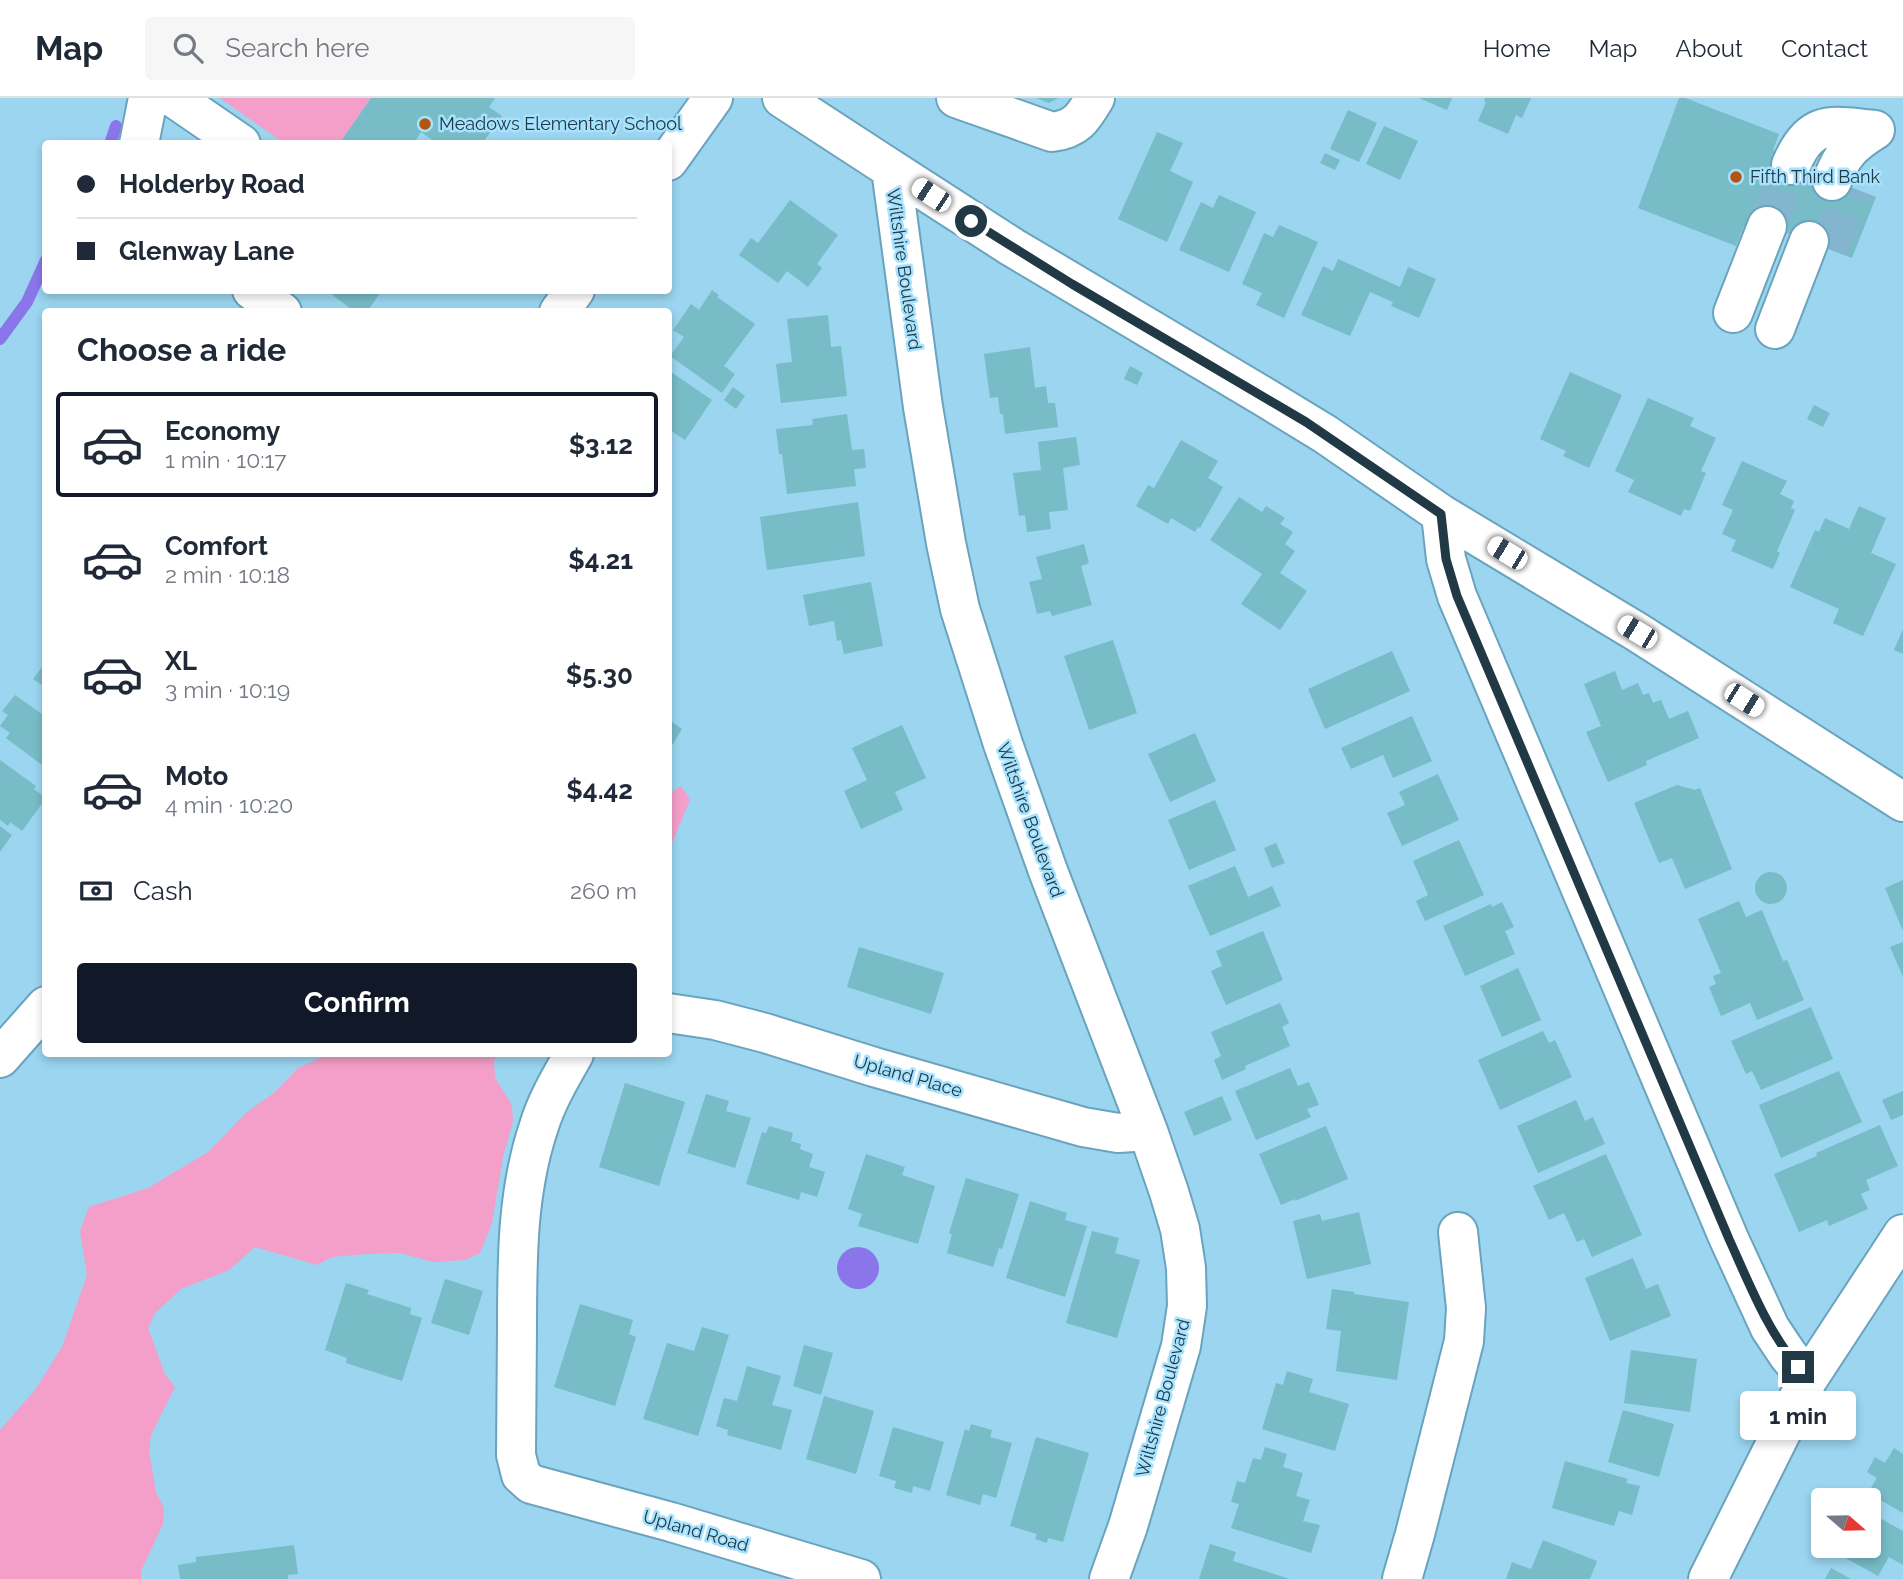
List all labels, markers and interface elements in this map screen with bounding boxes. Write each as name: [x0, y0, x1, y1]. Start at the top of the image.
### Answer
search box: [145, 17, 635, 80]
text: Map: [35, 29, 103, 68]
icon: search: [169, 29, 207, 67]
text: Search here: [225, 33, 370, 63]
text: Home: [1483, 34, 1551, 63]
text: Map: [1589, 34, 1637, 63]
text: About: [1675, 34, 1743, 63]
text: Contact: [1781, 34, 1868, 63]
place label: Meadows Elementary School: [439, 113, 682, 134]
marker: Meadows Elementary School: [417, 116, 433, 132]
place label: Fifth Third Bank: [1750, 166, 1881, 187]
text: Holderby Road: [119, 169, 305, 199]
marker: Fifth Third Bank: [1728, 169, 1744, 185]
car: [908, 175, 955, 215]
street label: Wiltshire Boulevard: [883, 187, 926, 351]
route start: [955, 205, 987, 237]
text: Glenway Lane: [119, 236, 294, 266]
text: Choose a ride: [77, 331, 286, 368]
icon: car: [81, 413, 144, 476]
text: Economy: [165, 416, 280, 446]
text: $3.12: [569, 430, 633, 460]
text: 1 min · 10:17: [165, 446, 287, 473]
icon: car: [81, 528, 144, 591]
text: Comfort: [165, 531, 268, 561]
car: [1484, 533, 1531, 573]
text: $4.21: [568, 545, 633, 575]
text: 2 min · 10:18: [165, 561, 290, 588]
car: [1614, 612, 1661, 652]
icon: car: [81, 643, 144, 706]
text: XL: [165, 646, 197, 676]
text: $5.30: [566, 660, 633, 690]
text: 3 min · 10:19: [165, 676, 290, 703]
car: [1721, 680, 1768, 720]
street label: Wiltshire Boulevard: [993, 740, 1068, 900]
icon: car: [81, 758, 144, 821]
text: Moto: [165, 761, 228, 791]
text: $4.42: [566, 775, 633, 805]
text: 4 min · 10:20: [165, 791, 293, 818]
icon: cash: [77, 872, 115, 910]
text: Cash: [133, 876, 193, 906]
text: 260 m: [570, 877, 637, 904]
button: Confirm: [77, 963, 637, 1043]
street label: Upland Place: [851, 1050, 965, 1101]
street label: Wiltshire Boulevard: [1131, 1316, 1194, 1479]
route end: [1782, 1351, 1814, 1383]
callout: 1 min: [1740, 1392, 1856, 1440]
text: 1 min: [1769, 1402, 1827, 1429]
north arrow: [1811, 1488, 1881, 1558]
map controls: [1811, 1488, 1881, 1558]
street label: Upland Road: [641, 1505, 751, 1556]

